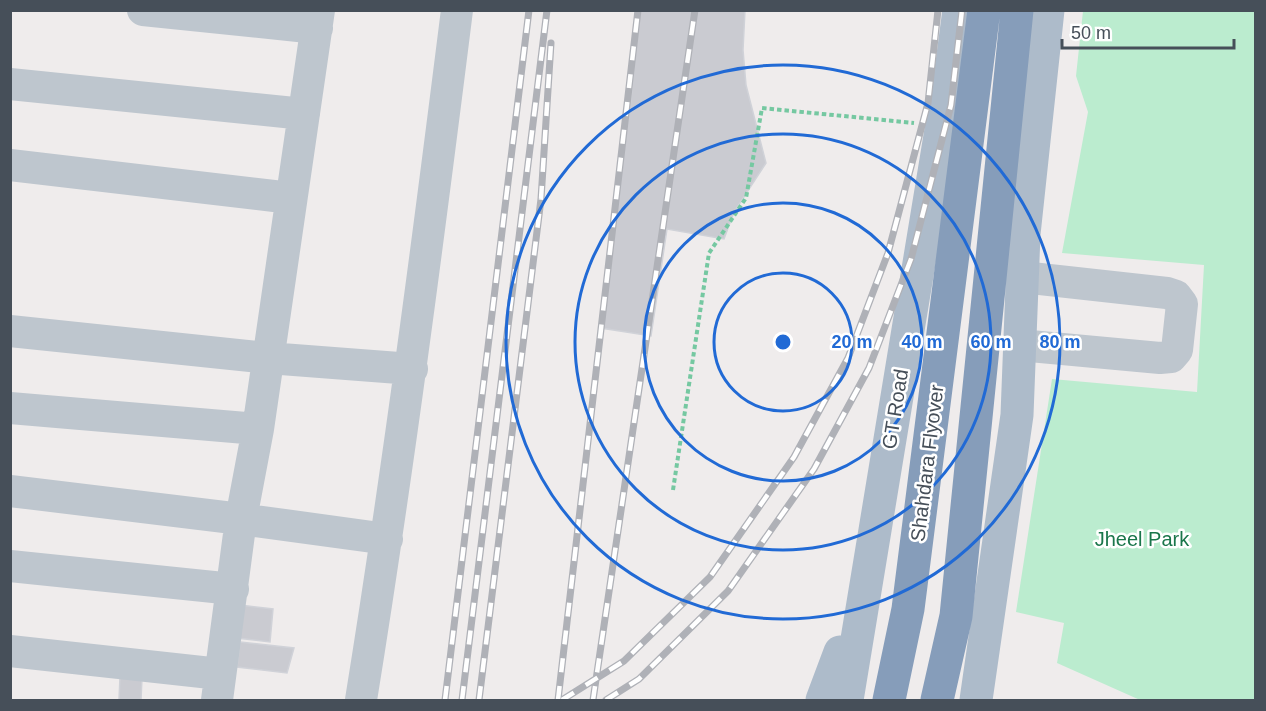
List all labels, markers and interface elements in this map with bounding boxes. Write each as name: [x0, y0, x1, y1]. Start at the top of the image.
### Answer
scale bar: [1062, 12, 1234, 50]
text: 50 m: [1071, 23, 1111, 43]
centre of rings: [773, 332, 793, 352]
text: 20 m: [831, 332, 873, 352]
text: 40 m: [901, 332, 943, 352]
text: 60 m: [970, 332, 1012, 352]
text: 80 m: [1039, 332, 1081, 352]
street label: GT Road: [878, 367, 912, 451]
street label: Shahdara Flyover: [906, 383, 948, 543]
park label: Jheel Park: [1095, 528, 1190, 550]

